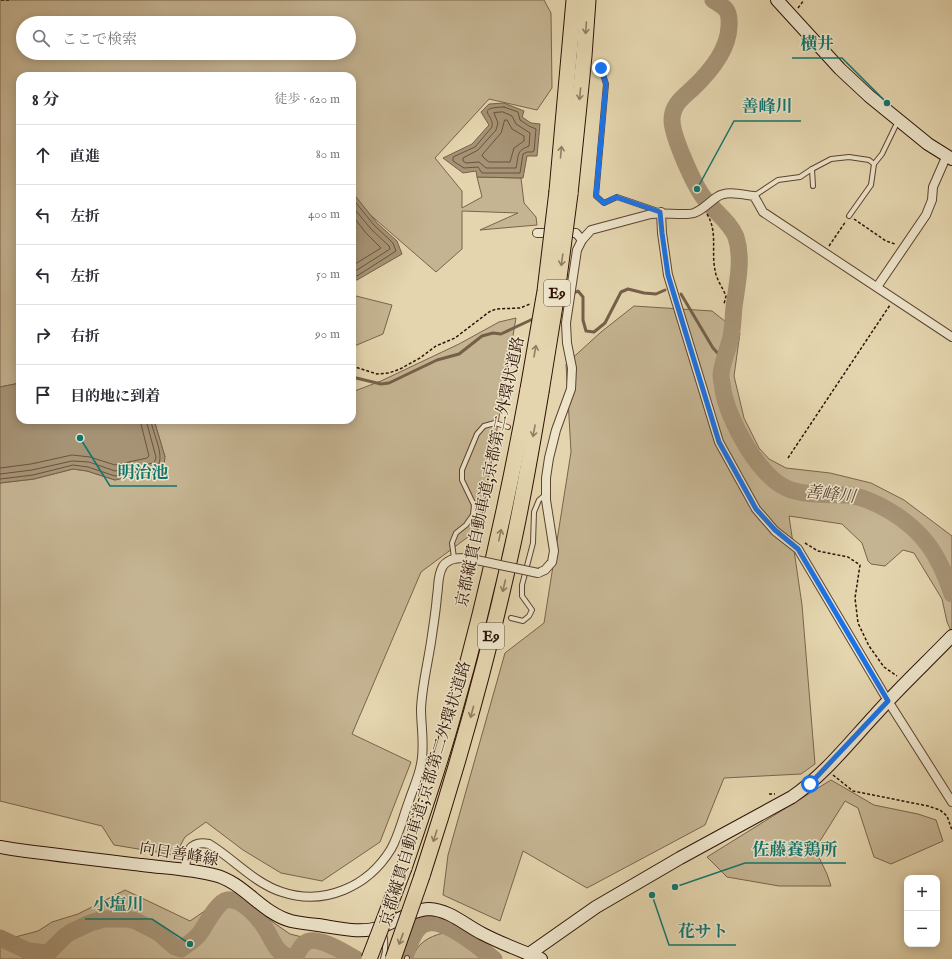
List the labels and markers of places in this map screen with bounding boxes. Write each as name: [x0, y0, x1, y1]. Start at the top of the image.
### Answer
callout: 横井: [792, 29, 842, 58]
callout: 善峰川: [734, 92, 801, 121]
callout: 明治池: [110, 457, 177, 486]
callout: 佐藤養鶏所: [745, 834, 846, 863]
callout: 小塩川: [85, 890, 152, 919]
callout: 花サト: [669, 916, 736, 945]

